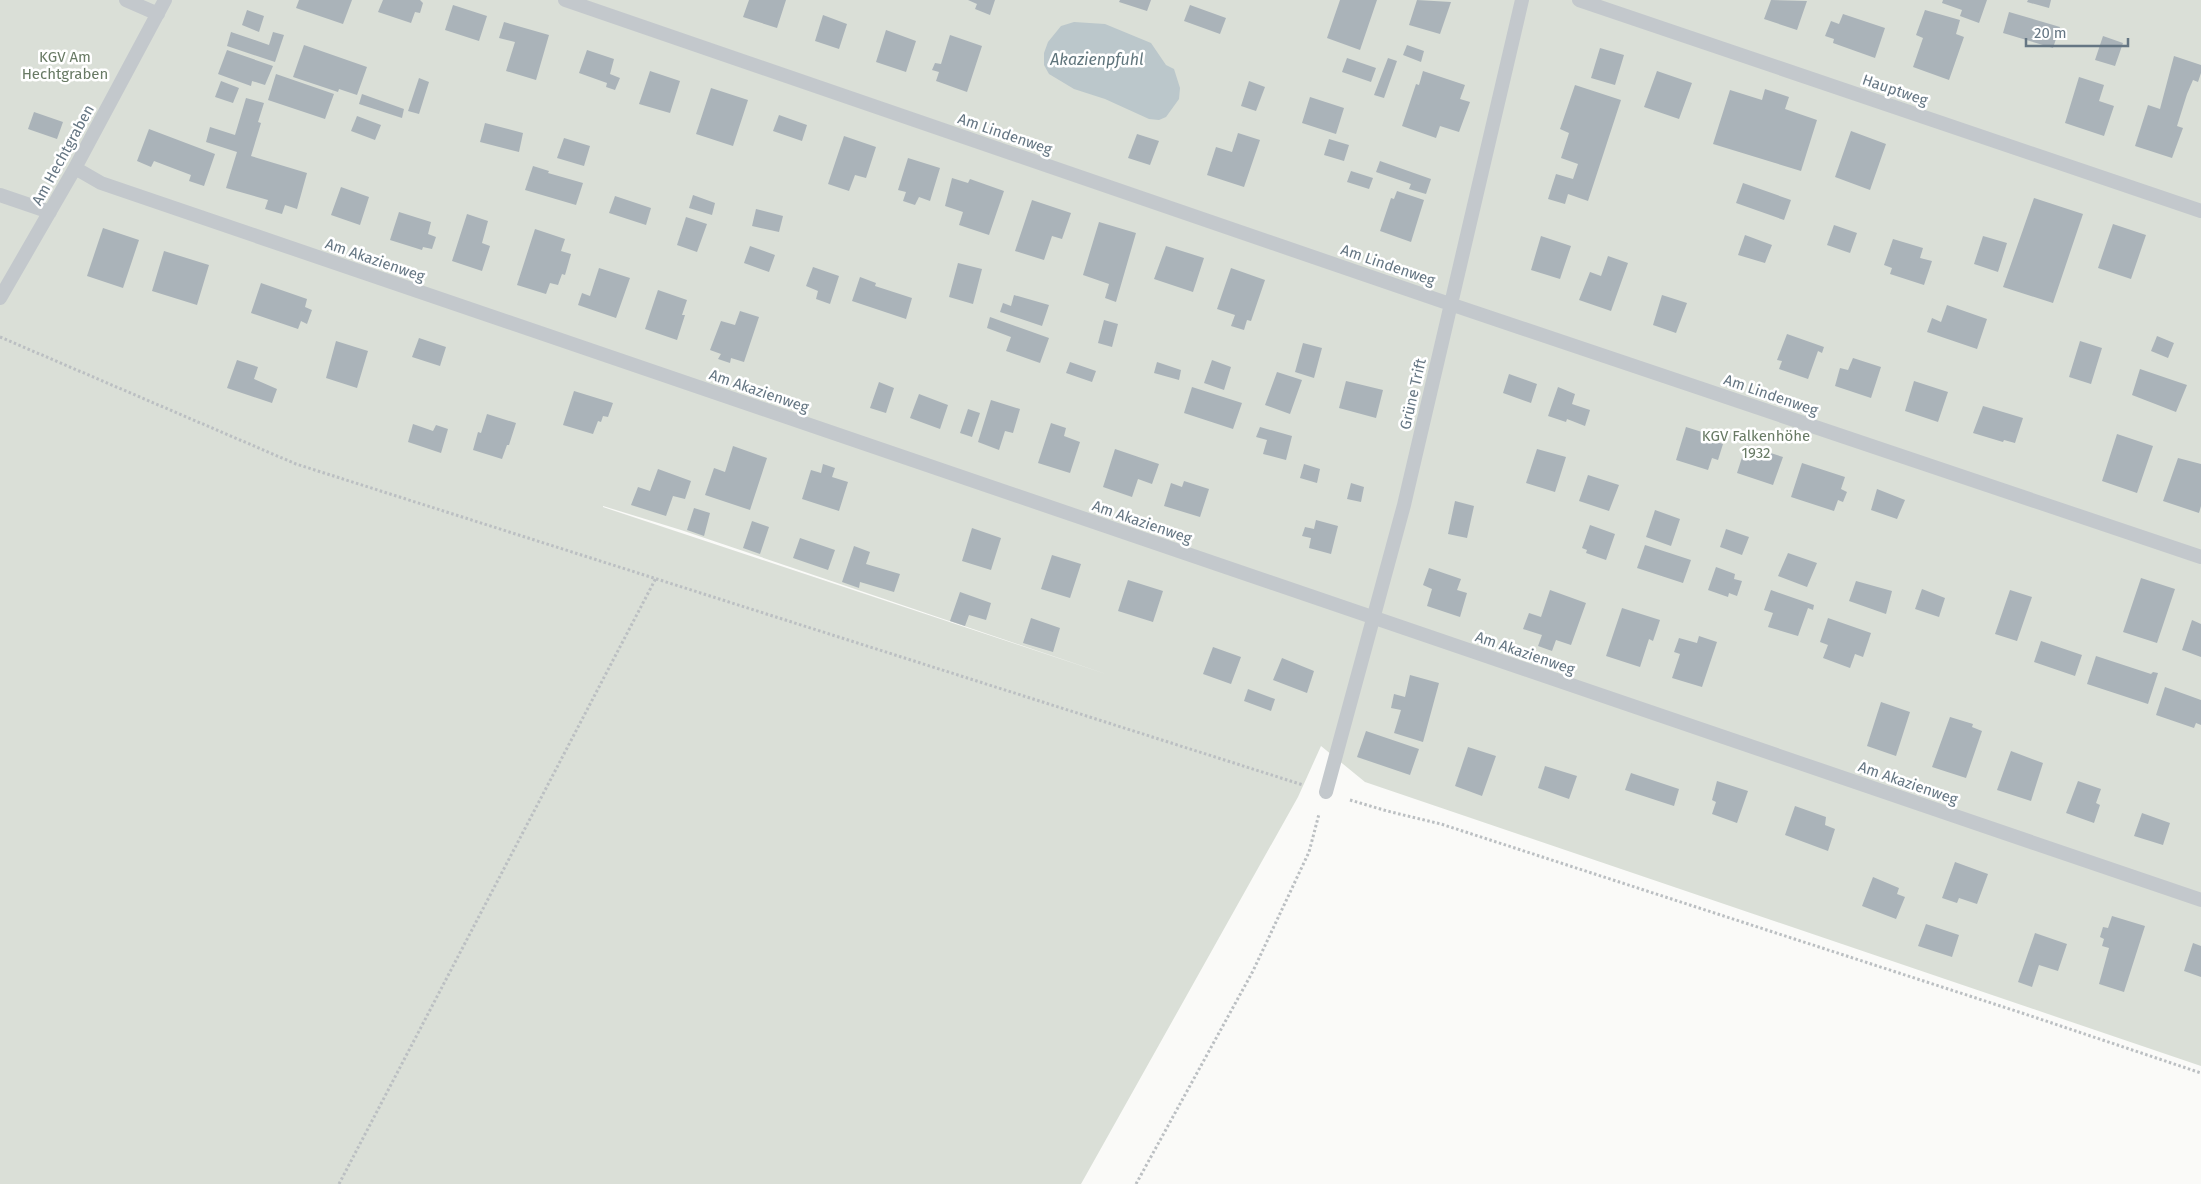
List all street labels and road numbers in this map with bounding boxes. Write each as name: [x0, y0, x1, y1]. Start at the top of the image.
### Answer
street label: Hauptweg: [1860, 70, 1930, 110]
street label: Am Hechtgraben: [28, 102, 98, 208]
street label: Am Lindenweg: [955, 109, 1055, 159]
street label: Am Akazienweg: [323, 235, 427, 286]
street label: Am Lindenweg: [1338, 240, 1438, 290]
street label: Grüne Trift: [1396, 356, 1430, 431]
street label: Am Akazienweg: [707, 366, 811, 417]
street label: Am Lindenweg: [1721, 370, 1821, 420]
street label: Am Akazienweg: [1090, 497, 1194, 548]
street label: Am Akazienweg: [1473, 628, 1577, 679]
street label: Am Akazienweg: [1856, 758, 1960, 809]

